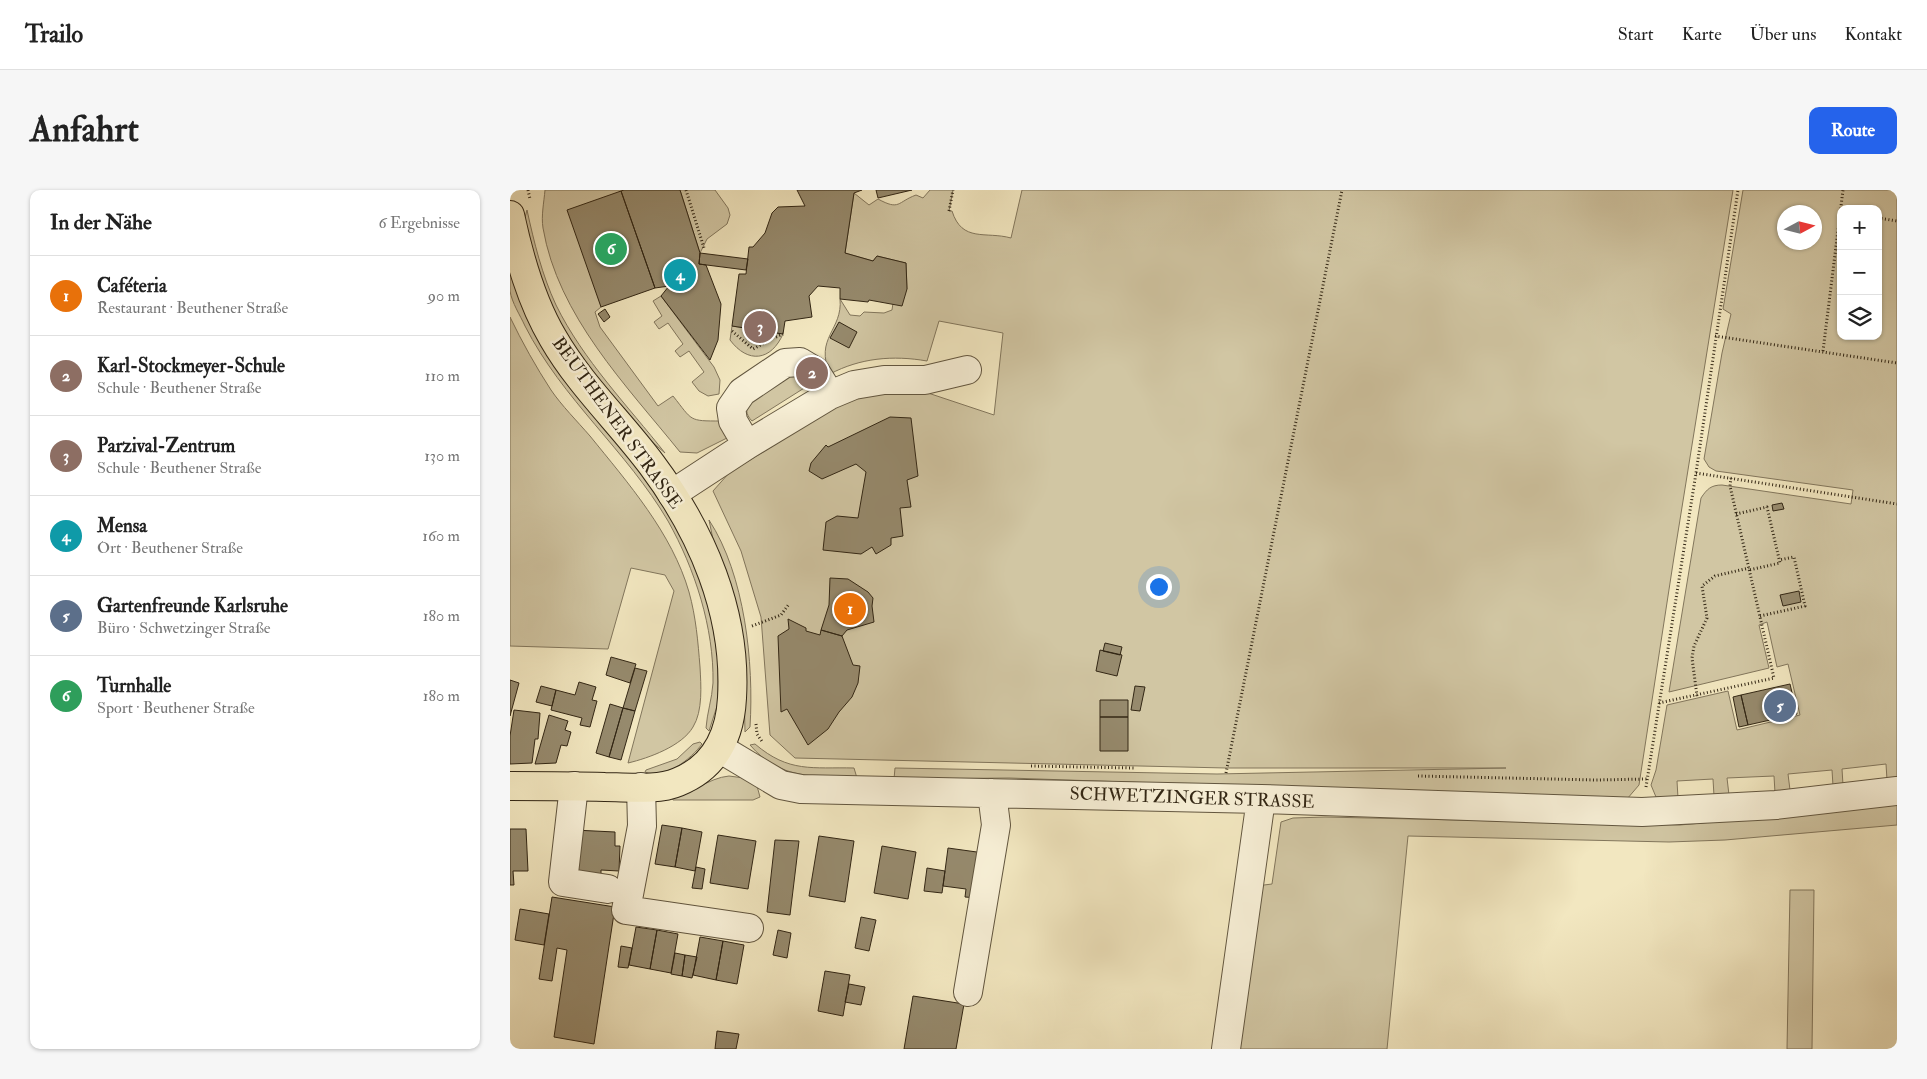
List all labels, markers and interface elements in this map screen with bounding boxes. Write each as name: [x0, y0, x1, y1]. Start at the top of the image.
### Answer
text: Trailo: [25, 19, 83, 50]
text: Start: [1618, 23, 1654, 46]
text: Karte: [1682, 23, 1722, 46]
text: Über uns: [1750, 23, 1816, 46]
text: Kontakt: [1844, 23, 1902, 46]
button: Route: [1809, 107, 1897, 154]
text: Anfahrt: [30, 108, 139, 152]
north arrow: [1777, 205, 1822, 250]
map controls: [1837, 205, 1882, 340]
button: +: [1837, 205, 1882, 250]
text: In der Nähe: [50, 209, 152, 236]
text: 6 Ergebnisse: [379, 213, 460, 233]
pin: 6: [595, 230, 627, 268]
button: −: [1837, 250, 1882, 295]
pin: 4: [664, 256, 696, 294]
text: Caféteria: [97, 274, 167, 298]
text: 1: [63, 286, 69, 306]
text: 90 m: [428, 286, 460, 306]
button: layers: [1837, 295, 1882, 340]
text: Restaurant · Beuthener Straße: [97, 298, 288, 318]
pin: 3: [744, 308, 776, 346]
street label: BEUTHENER STRASSE: [547, 332, 687, 514]
text: Karl-Stockmeyer-Schule: [97, 354, 285, 378]
pin: 2: [796, 354, 828, 392]
text: 2: [62, 366, 70, 386]
text: 110 m: [425, 366, 460, 386]
text: Schule · Beuthener Straße: [97, 378, 261, 398]
text: Parzival-Zentrum: [97, 434, 235, 458]
text: 3: [63, 446, 69, 466]
text: 130 m: [424, 446, 460, 466]
text: Schule · Beuthener Straße: [97, 458, 261, 478]
text: Mensa: [97, 514, 147, 538]
text: 4: [62, 526, 70, 546]
text: 160 m: [422, 526, 460, 546]
text: Ort · Beuthener Straße: [97, 538, 243, 558]
your location: [1146, 574, 1172, 600]
pin: 1: [834, 590, 866, 628]
text: Gartenfreunde Karlsruhe: [97, 594, 288, 618]
text: 5: [62, 606, 70, 626]
text: 180 m: [423, 606, 460, 626]
text: Büro · Schwetzinger Straße: [97, 618, 271, 638]
text: Turnhalle: [97, 674, 171, 698]
text: 6: [62, 686, 70, 706]
text: 180 m: [423, 686, 460, 706]
pin: 5: [1764, 687, 1796, 725]
text: Sport · Beuthener Straße: [97, 698, 255, 718]
street label: SCHWETZINGER STRASSE: [1069, 782, 1315, 814]

